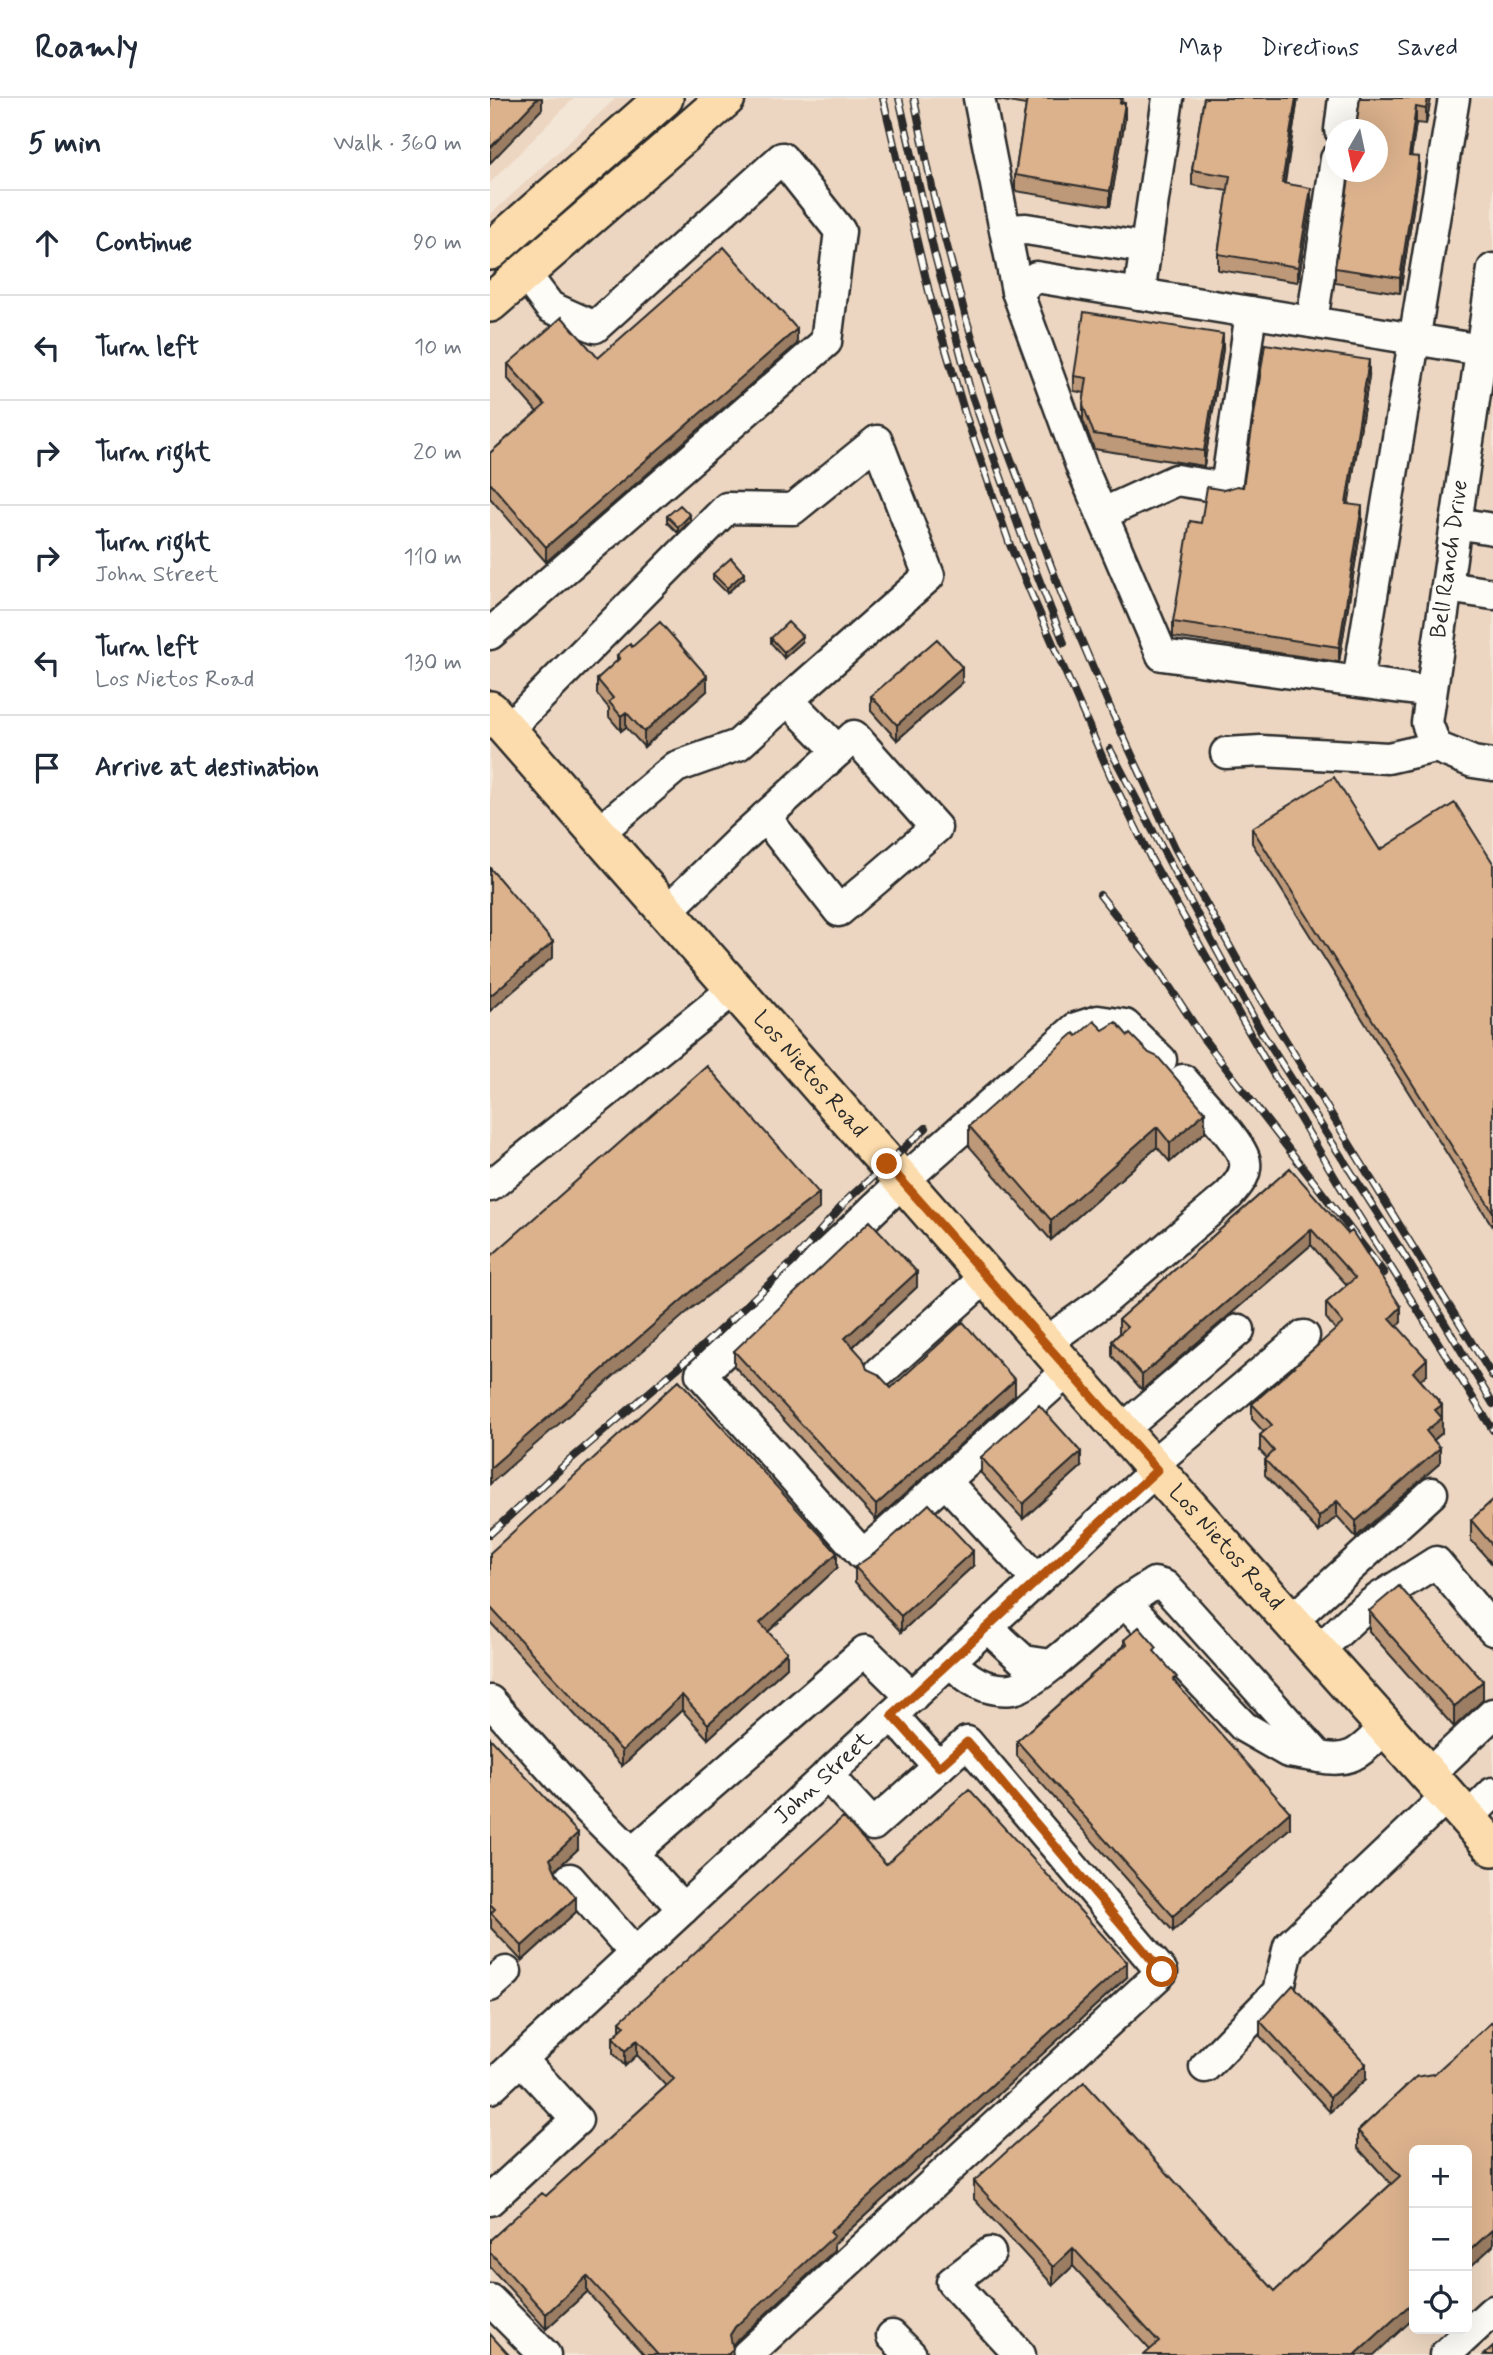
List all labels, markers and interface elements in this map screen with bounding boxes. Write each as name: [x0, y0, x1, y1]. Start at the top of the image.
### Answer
text: Roamly: [35, 26, 138, 70]
text: Map: [1179, 33, 1223, 64]
text: Directions: [1261, 33, 1359, 64]
text: Saved: [1397, 33, 1458, 64]
north arrow: [1325, 119, 1388, 182]
text: 5 min: [28, 124, 102, 163]
text: Walk · 360 m: [333, 129, 462, 159]
icon: ahead: [28, 224, 66, 262]
text: Continue: [95, 226, 192, 260]
text: 90 m: [413, 228, 462, 258]
icon: left: [28, 329, 66, 367]
text: Turn left: [95, 331, 199, 365]
text: 10 m: [414, 333, 462, 363]
icon: right: [28, 434, 66, 472]
text: Turn right: [95, 436, 211, 470]
text: 20 m: [413, 438, 462, 468]
street label: Bell Ranch Drive: [1424, 478, 1476, 640]
text: Turn right: [95, 526, 211, 560]
icon: right: [28, 539, 66, 577]
text: 110 m: [403, 543, 462, 573]
text: John Street: [95, 560, 219, 590]
text: Turn left: [95, 631, 199, 665]
icon: left: [28, 644, 66, 682]
text: 130 m: [404, 648, 462, 678]
text: Los Nietos Road: [95, 665, 254, 695]
icon: arrive: [28, 749, 66, 787]
text: Arrive at destination: [95, 751, 319, 785]
street label: Los Nietos Road: [746, 1005, 873, 1145]
route end: [871, 1148, 902, 1179]
street label: Los Nietos Road: [1161, 1478, 1290, 1617]
street label: John Street: [768, 1725, 879, 1832]
route start: [1146, 1956, 1177, 1987]
map controls: [1409, 2145, 1472, 2334]
button: +: [1409, 2145, 1472, 2208]
button: −: [1409, 2208, 1472, 2271]
button: locate: [1409, 2271, 1472, 2334]

